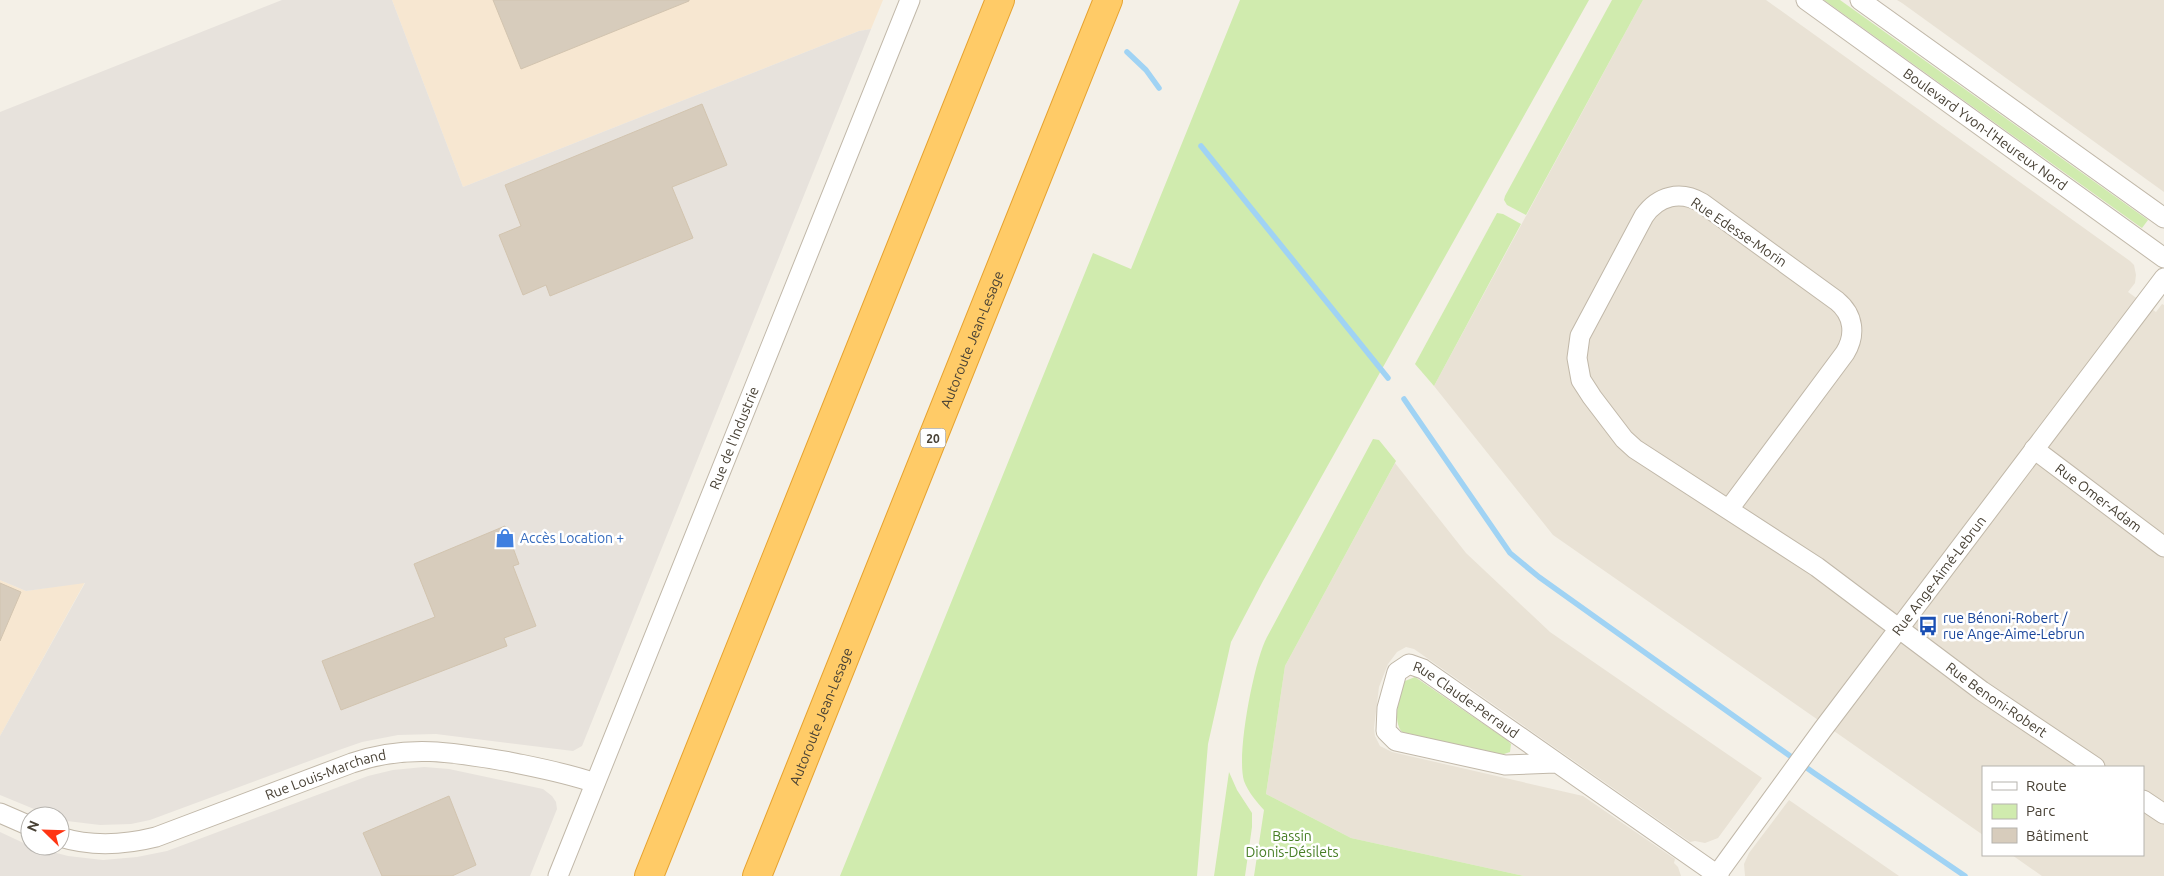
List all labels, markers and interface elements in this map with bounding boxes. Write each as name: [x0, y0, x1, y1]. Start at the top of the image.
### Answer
street label: Boulevard Yvon-l'Heureux Nord: [1900, 65, 2070, 194]
street label: Rue Edesse-Morin: [1688, 194, 1790, 270]
street label: Autoroute Jean-Lesage: [937, 268, 1007, 410]
street label: Rue de l'Industrie: [706, 384, 762, 492]
road number: 20: [920, 428, 946, 448]
street label: Rue Omer-Adam: [2052, 460, 2145, 535]
street label: Rue Ange-Aimé-Lebrun: [1889, 513, 1989, 639]
shop icon: Accès Location +: [494, 527, 516, 549]
place label: Accès Location +: [520, 530, 624, 546]
place label: rue Bénoni-Robert / rue Ange-Aime-Lebrun: [1943, 610, 2085, 642]
bus stop icon: rue Bénoni-Robert / rue Ange-Aime-Lebrun: [1917, 615, 1939, 637]
street label: Autoroute Jean-Lesage: [786, 645, 856, 787]
street label: Rue Claude-Perraud: [1411, 658, 1522, 741]
street label: Rue Benoni-Robert: [1943, 659, 2051, 741]
street label: Rue Louis-Marchand: [263, 746, 387, 803]
legend: [1982, 766, 2144, 856]
text: Route: [2026, 777, 2067, 794]
text: Parc: [2026, 802, 2055, 819]
north arrow: [20, 806, 70, 856]
text: N: [24, 818, 42, 834]
text: Bâtiment: [2026, 827, 2089, 844]
park label: Bassin Dionis-Désilets: [1245, 828, 1339, 860]

